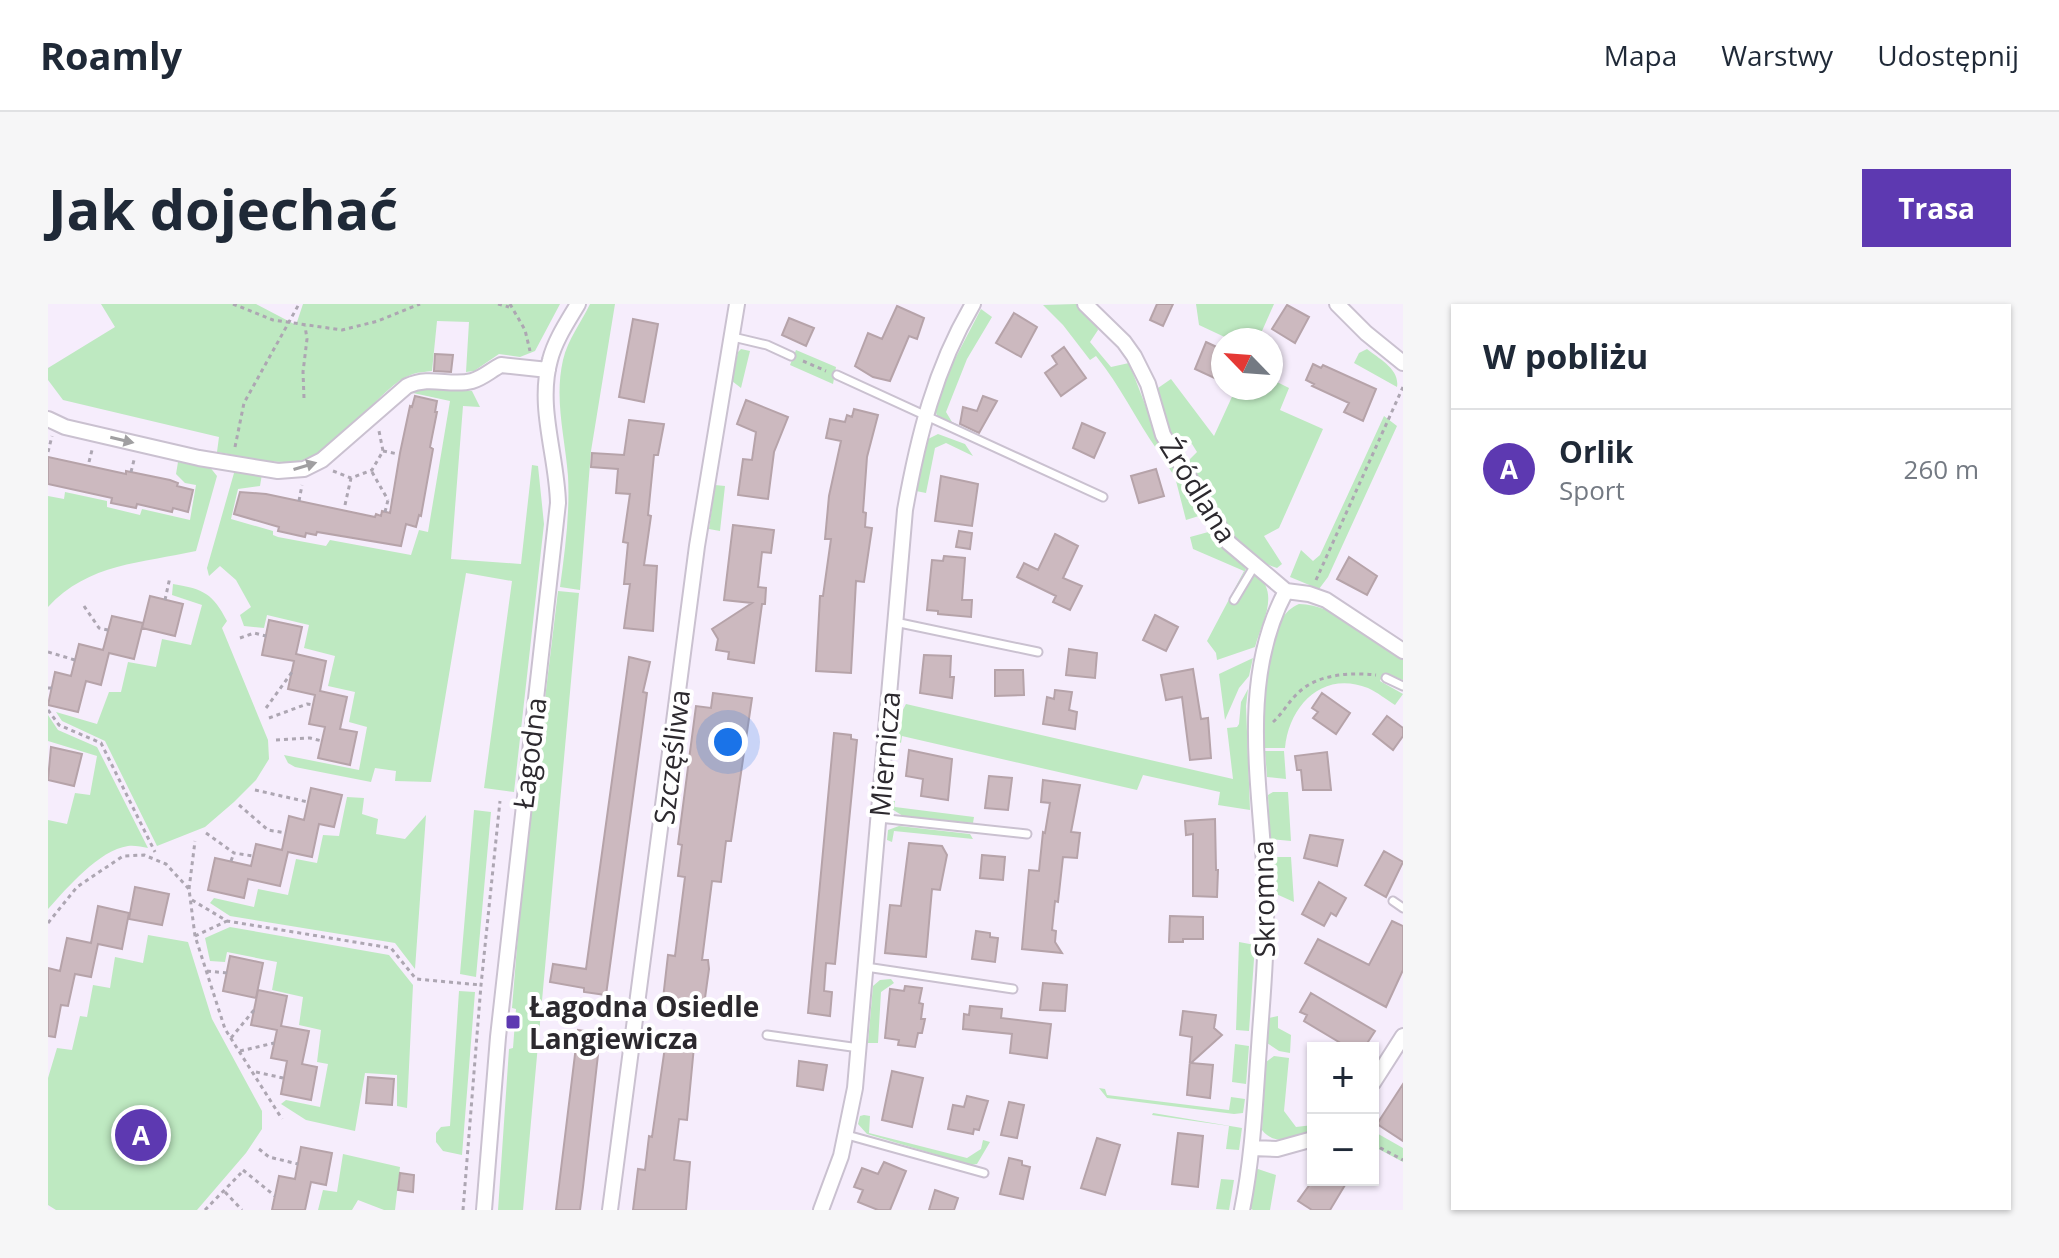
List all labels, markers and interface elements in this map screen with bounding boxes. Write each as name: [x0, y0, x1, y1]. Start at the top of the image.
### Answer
text: Roamly: [40, 29, 182, 81]
text: Mapa: [1604, 36, 1677, 74]
text: Warstwy: [1721, 36, 1833, 74]
text: Udostępnij: [1877, 36, 2019, 74]
button: Trasa: [1862, 169, 2011, 247]
text: Jak dojechać: [48, 170, 398, 246]
north arrow: [1211, 328, 1283, 400]
text: W pobliżu: [1483, 333, 1648, 379]
street label: Źródlana: [1152, 430, 1246, 550]
text: Orlik: [1559, 431, 1633, 472]
one-way arrow: [110, 434, 135, 447]
text: A: [1500, 451, 1518, 487]
text: 260 m: [1904, 451, 1979, 487]
one-way arrow: [293, 459, 317, 472]
text: Sport: [1559, 472, 1625, 508]
street label: Szczęśliwa: [644, 687, 698, 827]
street label: Miernicza: [860, 690, 908, 818]
street label: Łagodna: [503, 695, 555, 811]
your location: [708, 722, 748, 762]
street label: Skromna: [1243, 840, 1283, 958]
place label: Łagodna Osiedle Langiewicza: [529, 987, 759, 1057]
marker: Łagodna Osiedle Langiewicza: [504, 1013, 522, 1031]
map controls: [1307, 1042, 1379, 1186]
button: +: [1307, 1042, 1379, 1114]
pin: A: [115, 1105, 167, 1165]
button: −: [1307, 1114, 1379, 1186]

